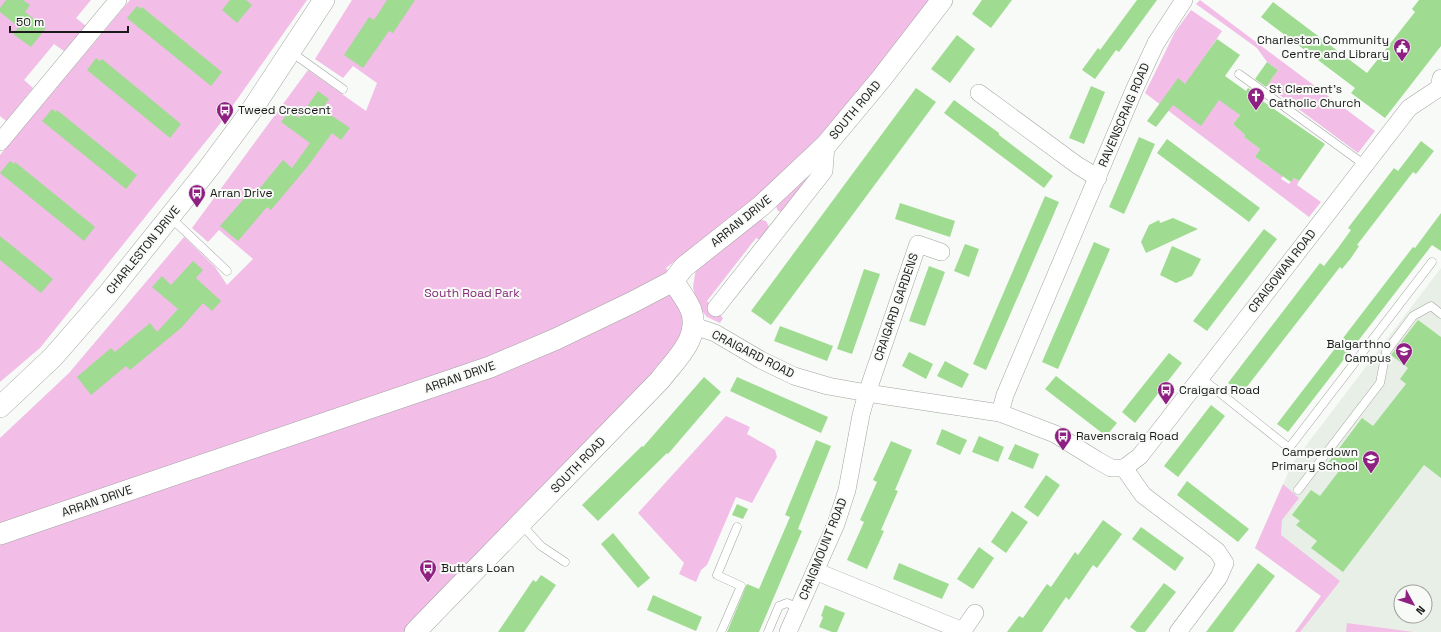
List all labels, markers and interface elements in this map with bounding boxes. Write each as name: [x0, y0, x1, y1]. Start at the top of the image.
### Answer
scale bar: [10, 8, 128, 34]
text: 50 m: [16, 14, 44, 30]
place label: Charleston Community Centre and Library: [1257, 32, 1389, 62]
public building icon: Charleston Community Centre and Library: [1392, 37, 1412, 62]
street label: RAVENSCRAIG ROAD: [1095, 60, 1153, 170]
street label: SOUTH ROAD: [826, 77, 884, 143]
place label: St Clement’s Catholic Church: [1269, 81, 1361, 111]
church icon: St Clement’s Catholic Church: [1246, 86, 1266, 111]
bus stop icon: Tweed Crescent: [215, 100, 235, 125]
place label: Tweed Crescent: [238, 102, 331, 118]
bus stop icon: Arran Drive: [187, 183, 207, 208]
place label: Arran Drive: [210, 185, 273, 201]
street label: ARRAN DRIVE: [707, 191, 775, 250]
street label: CHARLESTON DRIVE: [102, 202, 184, 298]
street label: CRAIGOWAN ROAD: [1244, 226, 1320, 316]
street label: CRAIGARD GARDENS: [870, 251, 922, 363]
park label: South Road Park: [424, 285, 520, 301]
street label: CRAIGARD ROAD: [709, 326, 797, 382]
place label: Balgarthno Campus: [1326, 336, 1391, 366]
school or university icon: Balgarthno Campus: [1394, 341, 1414, 366]
street label: ARRAN DRIVE: [422, 357, 498, 397]
bus stop icon: Craigard Road: [1156, 380, 1176, 405]
place label: Craigard Road: [1179, 382, 1260, 398]
bus stop icon: Ravenscraig Road: [1053, 426, 1073, 451]
place label: Ravenscraig Road: [1076, 428, 1179, 444]
street label: SOUTH ROAD: [547, 433, 609, 497]
place label: Camperdown Primary School: [1271, 444, 1358, 474]
school or university icon: Camperdown Primary School: [1361, 449, 1381, 474]
street label: ARRAN DRIVE: [59, 481, 135, 521]
street label: CRAIGMOUNT ROAD: [795, 495, 851, 602]
bus stop icon: Buttars Loan: [418, 558, 438, 583]
place label: Buttars Loan: [441, 560, 515, 576]
north arrow: [1393, 584, 1433, 624]
text: N: [1413, 603, 1428, 618]

